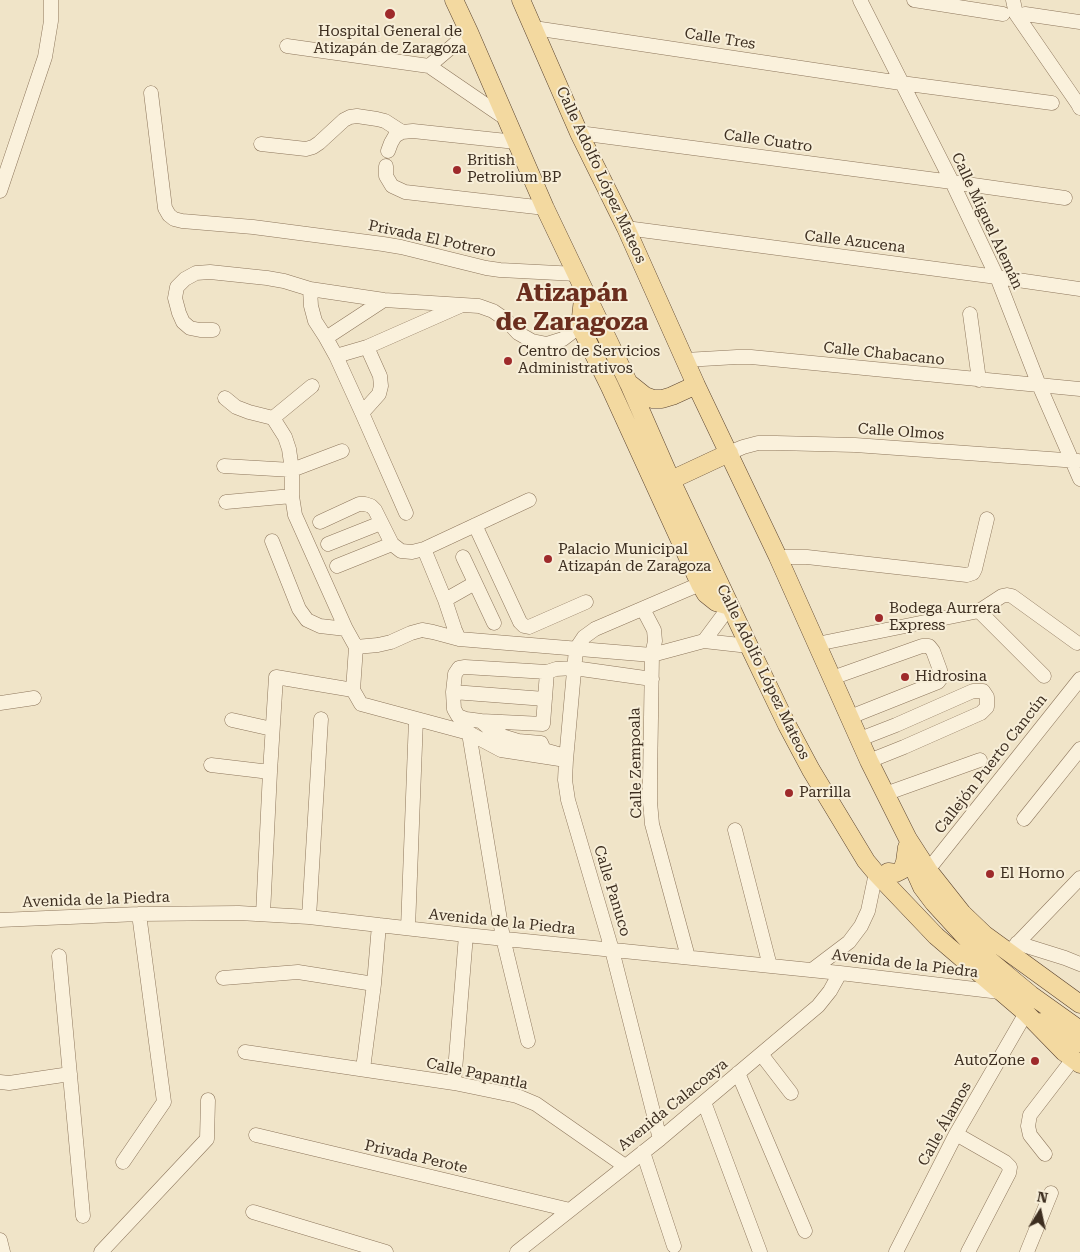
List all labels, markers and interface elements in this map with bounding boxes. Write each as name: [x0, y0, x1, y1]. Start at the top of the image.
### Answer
marker: Hospital General de Atizapán de Zaragoza: [383, 7, 397, 21]
place label: Hospital General de Atizapán de Zaragoza: [313, 23, 467, 58]
street label: Calle Tres: [683, 25, 757, 53]
street label: Calle Adolfo López Mateos: [552, 84, 650, 266]
street label: Calle Cuatro: [723, 126, 813, 156]
street label: Calle Miguel Alemán: [947, 150, 1027, 292]
place label: British Petrolium BP: [467, 152, 561, 187]
marker: British Petrolium BP: [451, 164, 463, 176]
street label: Privada El Potrero: [366, 217, 498, 261]
street label: Calle Azucena: [803, 227, 907, 257]
district label: Atizapán de Zaragoza: [496, 279, 648, 338]
street label: Calle Chabacano: [823, 339, 945, 369]
place label: Centro de Servicios Administrativos: [518, 343, 660, 378]
marker: Centro de Servicios Administrativos: [502, 355, 514, 367]
street label: Calle Olmos: [857, 420, 945, 444]
place label: Palacio Municipal Atizapán de Zaragoza: [558, 541, 711, 576]
marker: Palacio Municipal Atizapán de Zaragoza: [542, 553, 554, 565]
street label: Calle Adolfo López Mateos: [713, 582, 813, 762]
place label: Bodega Aurrera Express: [889, 600, 1001, 635]
marker: Bodega Aurrera Express: [873, 612, 885, 624]
place label: Hidrosina: [915, 668, 987, 686]
marker: Hidrosina: [899, 671, 911, 683]
street label: Callejón Puerto Cancún: [931, 691, 1051, 837]
street label: Calle Zempoala: [626, 707, 646, 819]
place label: Parrilla: [799, 784, 851, 802]
marker: Parrilla: [783, 787, 795, 799]
street label: Calle Panuco: [590, 843, 634, 939]
place label: El Horno: [1000, 865, 1065, 883]
marker: El Horno: [984, 868, 996, 880]
street label: Avenida de la Piedra: [22, 888, 170, 912]
street label: Avenida de la Piedra: [428, 905, 576, 939]
street label: Avenida de la Piedra: [831, 946, 979, 982]
place label: AutoZone: [954, 1052, 1025, 1070]
street label: Calle Papantla: [425, 1054, 529, 1094]
street label: Avenida Calacoaya: [614, 1055, 732, 1155]
marker: AutoZone: [1029, 1055, 1041, 1067]
street label: Calle Álamos: [914, 1079, 976, 1169]
street label: Privada Perote: [363, 1136, 469, 1178]
north arrow: [1015, 1187, 1065, 1237]
text: N: [1036, 1188, 1049, 1206]

